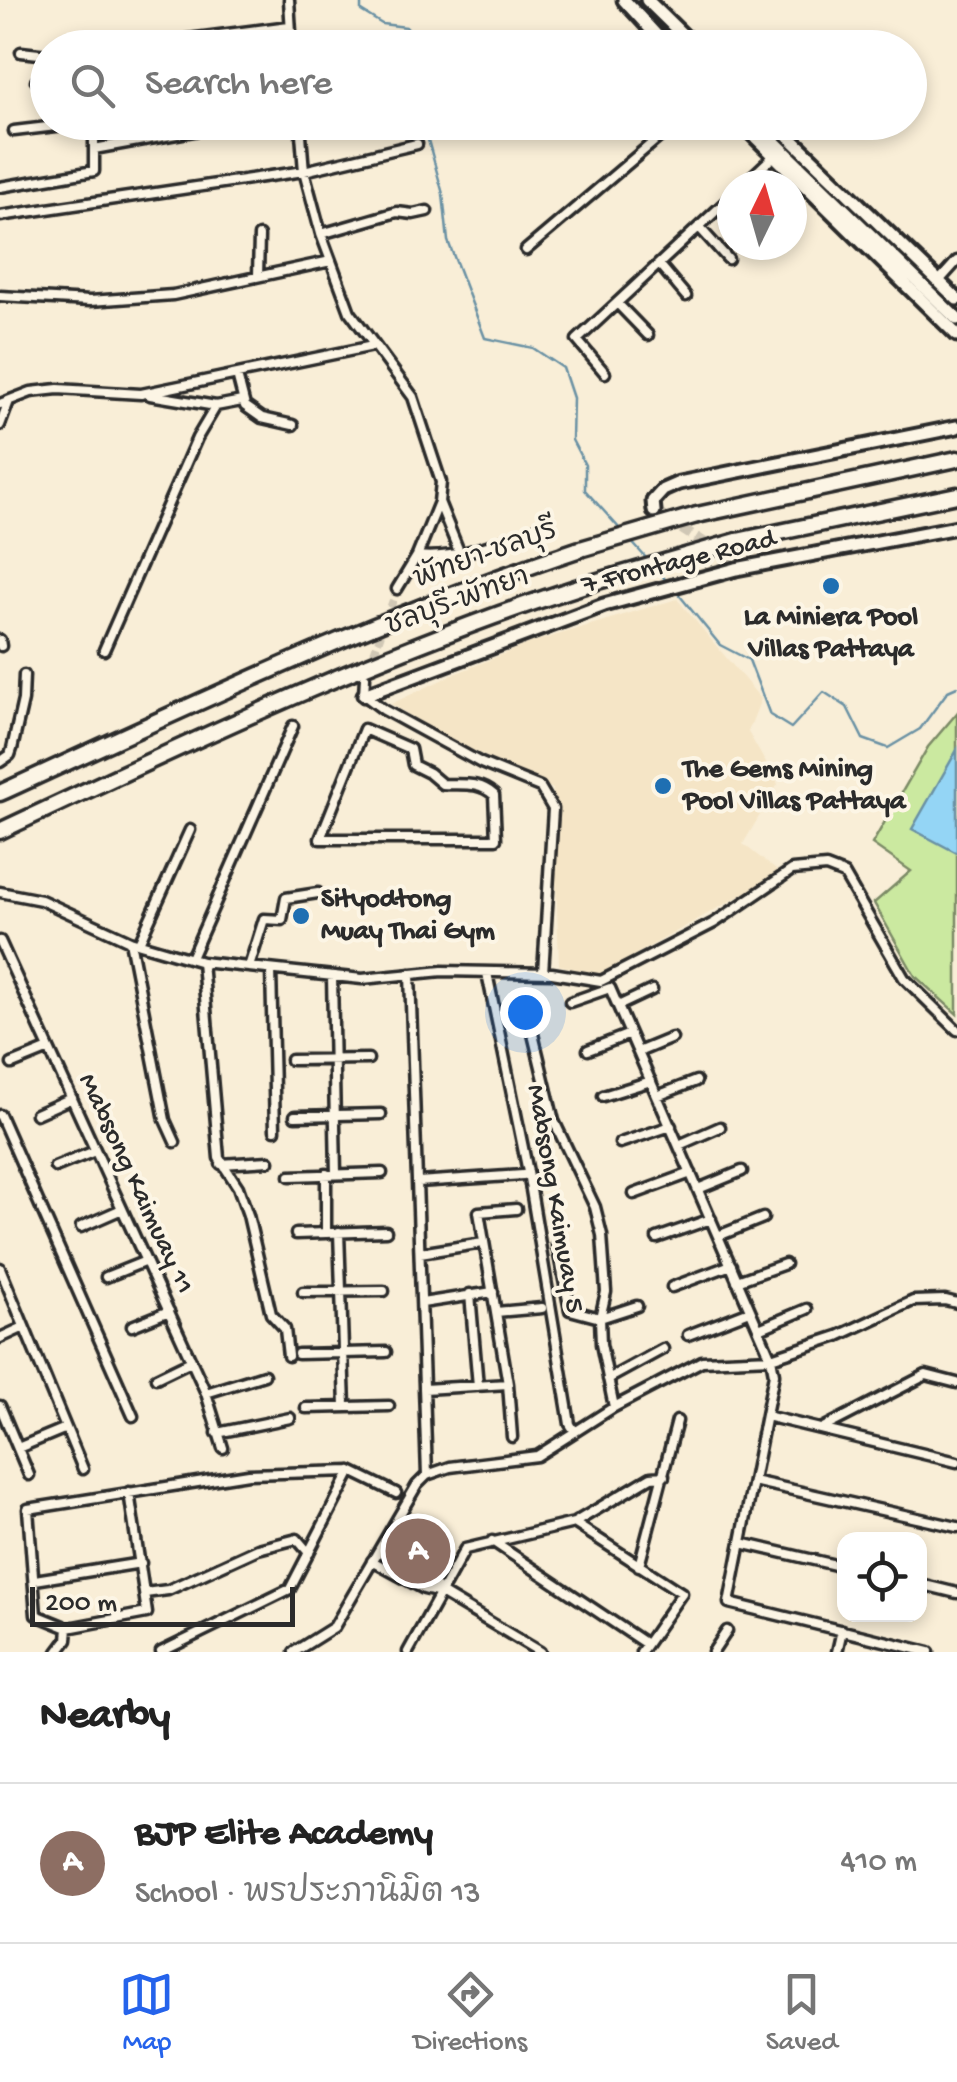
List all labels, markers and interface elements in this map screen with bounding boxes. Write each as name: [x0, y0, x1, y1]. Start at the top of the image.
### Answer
search box: [30, 30, 927, 140]
icon: search: [65, 58, 120, 113]
text: Search here: [145, 63, 332, 107]
north arrow: [717, 170, 807, 260]
street label: พัทยา-ชลบุรี: [408, 510, 562, 597]
street label: 7 Frontage Road: [578, 522, 782, 603]
street label: ชลบุรี-พัทยา: [380, 557, 534, 644]
marker: La Miniera Pool Villas Pattaya: [820, 575, 842, 597]
place label: La Miniera Pool Villas Pattaya: [744, 602, 918, 667]
place label: The Gems Mining Pool Villas Pattaya: [681, 754, 907, 819]
marker: The Gems Mining Pool Villas Pattaya: [652, 775, 674, 797]
place label: Sityodtong Muay Thai Gym: [321, 884, 495, 949]
marker: Sityodtong Muay Thai Gym: [290, 905, 312, 927]
your location: [500, 987, 551, 1038]
street label: Mabsong Kaimuay 11: [70, 1069, 200, 1299]
street label: Mabsong Kaimuay 5: [518, 1082, 590, 1316]
pin: A: [386, 1514, 450, 1588]
map controls: [837, 1532, 927, 1622]
button: locate: [837, 1532, 927, 1622]
scale bar: [30, 1582, 295, 1626]
text: 200 m: [45, 1588, 117, 1621]
text: Nearby: [40, 1693, 170, 1742]
text: BJP Elite Academy: [135, 1813, 433, 1857]
text: A: [63, 1844, 82, 1882]
text: 410 m: [840, 1844, 917, 1882]
text: School · พรประภานิมิต 13: [135, 1876, 481, 1914]
tab: Map: [119, 1967, 174, 2060]
tab: Directions: [413, 1967, 527, 2060]
tab: Saved: [766, 1967, 838, 2060]

